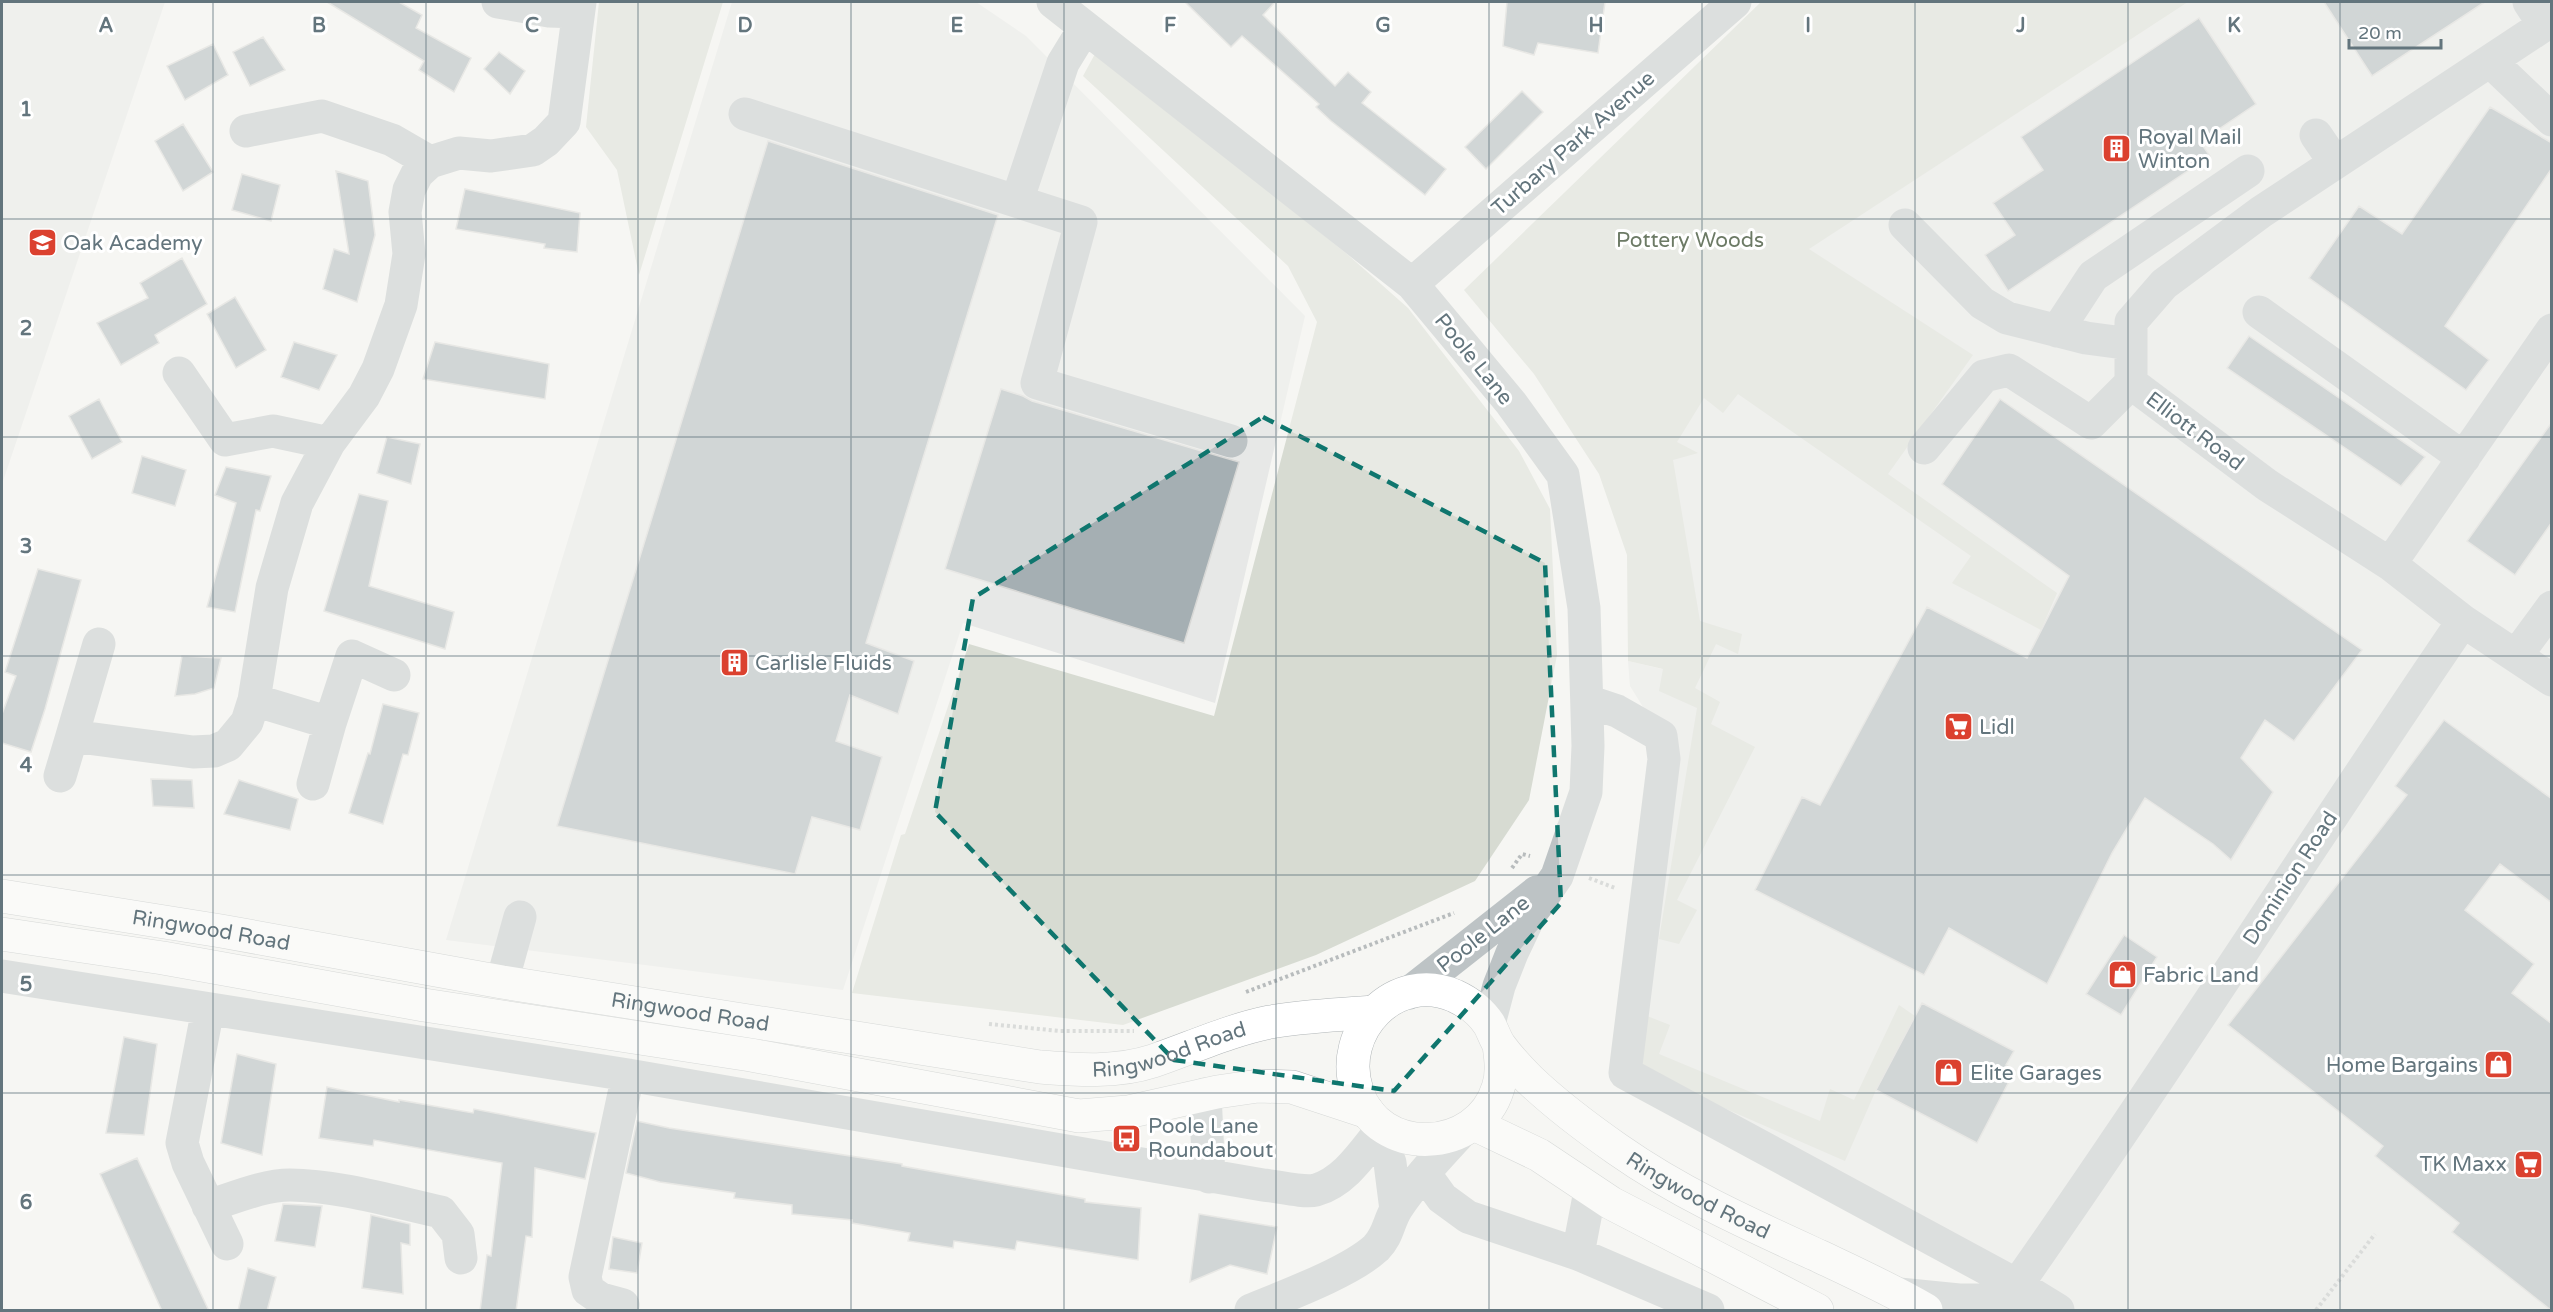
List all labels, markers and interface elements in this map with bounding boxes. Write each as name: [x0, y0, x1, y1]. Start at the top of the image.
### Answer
scale bar: [2349, 12, 2440, 50]
text: A: [99, 14, 114, 38]
text: B: [312, 14, 326, 38]
text: C: [525, 14, 539, 38]
text: D: [737, 14, 753, 38]
text: E: [951, 14, 964, 38]
text: F: [1164, 14, 1176, 38]
text: G: [1375, 14, 1391, 38]
text: H: [1588, 14, 1604, 38]
text: I: [1805, 14, 1811, 38]
text: J: [2015, 14, 2026, 38]
text: K: [2227, 14, 2241, 38]
text: 20 m: [2358, 22, 2402, 44]
street label: Turbary Park Avenue: [1487, 66, 1660, 221]
text: 1: [20, 98, 32, 122]
place label: Royal Mail Winton: [2138, 125, 2242, 174]
building icon: Royal Mail Winton: [2101, 133, 2133, 165]
school or university icon: Oak Academy: [26, 227, 58, 259]
park label: Pottery Woods: [1616, 228, 1764, 253]
place label: Oak Academy: [63, 231, 202, 256]
street label: Poole Lane: [1429, 309, 1518, 410]
text: 2: [20, 317, 32, 341]
street label: Elliott Road: [2141, 386, 2249, 476]
text: 3: [20, 535, 32, 559]
building icon: Carlisle Fluids: [718, 647, 750, 679]
place label: Carlisle Fluids: [755, 651, 892, 676]
supermarket icon: Lidl: [1942, 711, 1974, 743]
place label: Lidl: [1979, 715, 2015, 740]
text: 4: [20, 754, 33, 778]
street label: Dominion Road: [2238, 807, 2343, 950]
street label: Poole Lane: [1432, 890, 1535, 978]
street label: Ringwood Road: [130, 905, 292, 956]
shop icon: Fabric Land: [2106, 959, 2138, 991]
place label: Fabric Land: [2143, 963, 2259, 988]
text: 5: [20, 973, 32, 997]
street label: Ringwood Road: [609, 987, 771, 1037]
street label: Ringwood Road: [1092, 1017, 1249, 1083]
shop icon: Home Bargains: [2483, 1049, 2515, 1081]
place label: Home Bargains: [2326, 1053, 2478, 1078]
shop icon: Elite Garages: [1933, 1057, 1965, 1089]
place label: Elite Garages: [1970, 1061, 2102, 1086]
place label: Poole Lane Roundabout: [1148, 1114, 1273, 1163]
bus stop icon: Poole Lane Roundabout: [1111, 1122, 1143, 1154]
street label: Ringwood Road: [1621, 1147, 1774, 1245]
supermarket icon: TK Maxx: [2512, 1148, 2544, 1180]
place label: TK Maxx: [2420, 1152, 2507, 1177]
text: 6: [20, 1191, 32, 1215]

